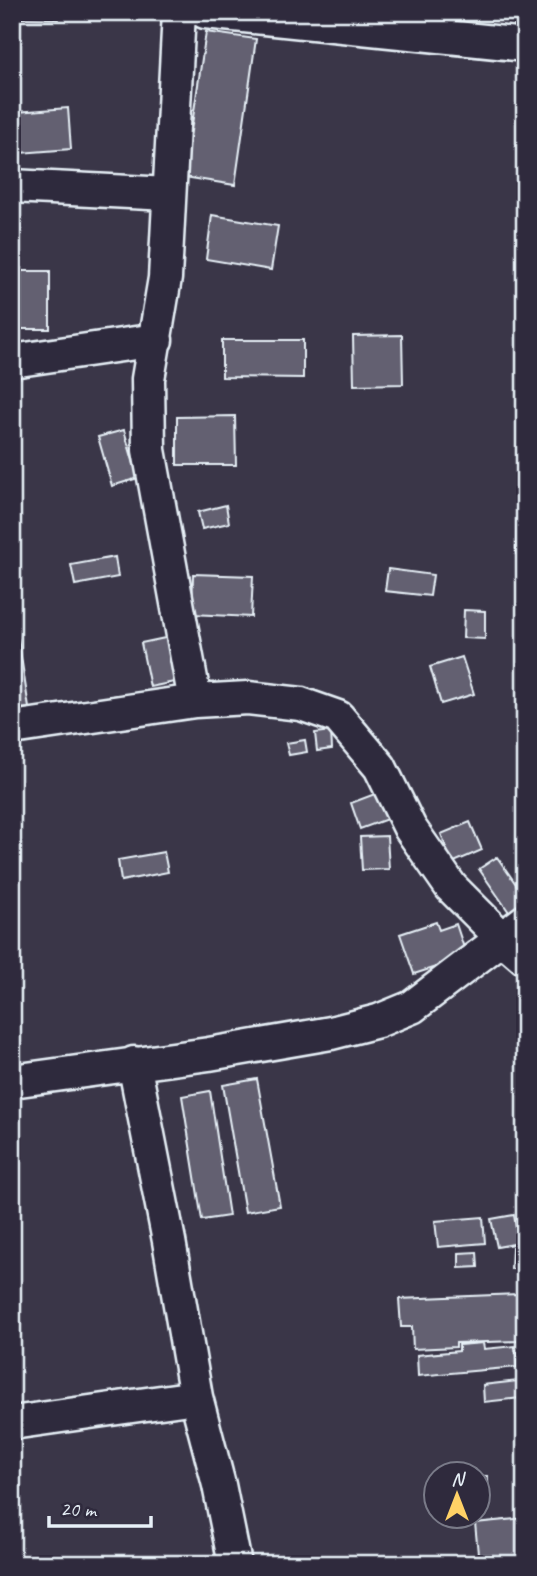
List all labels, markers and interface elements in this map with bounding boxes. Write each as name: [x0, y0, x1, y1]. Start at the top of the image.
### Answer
north arrow: [421, 1460, 491, 1530]
text: N: [451, 1467, 466, 1491]
scale bar: [49, 1485, 150, 1529]
text: 20 m: [60, 1496, 98, 1522]

